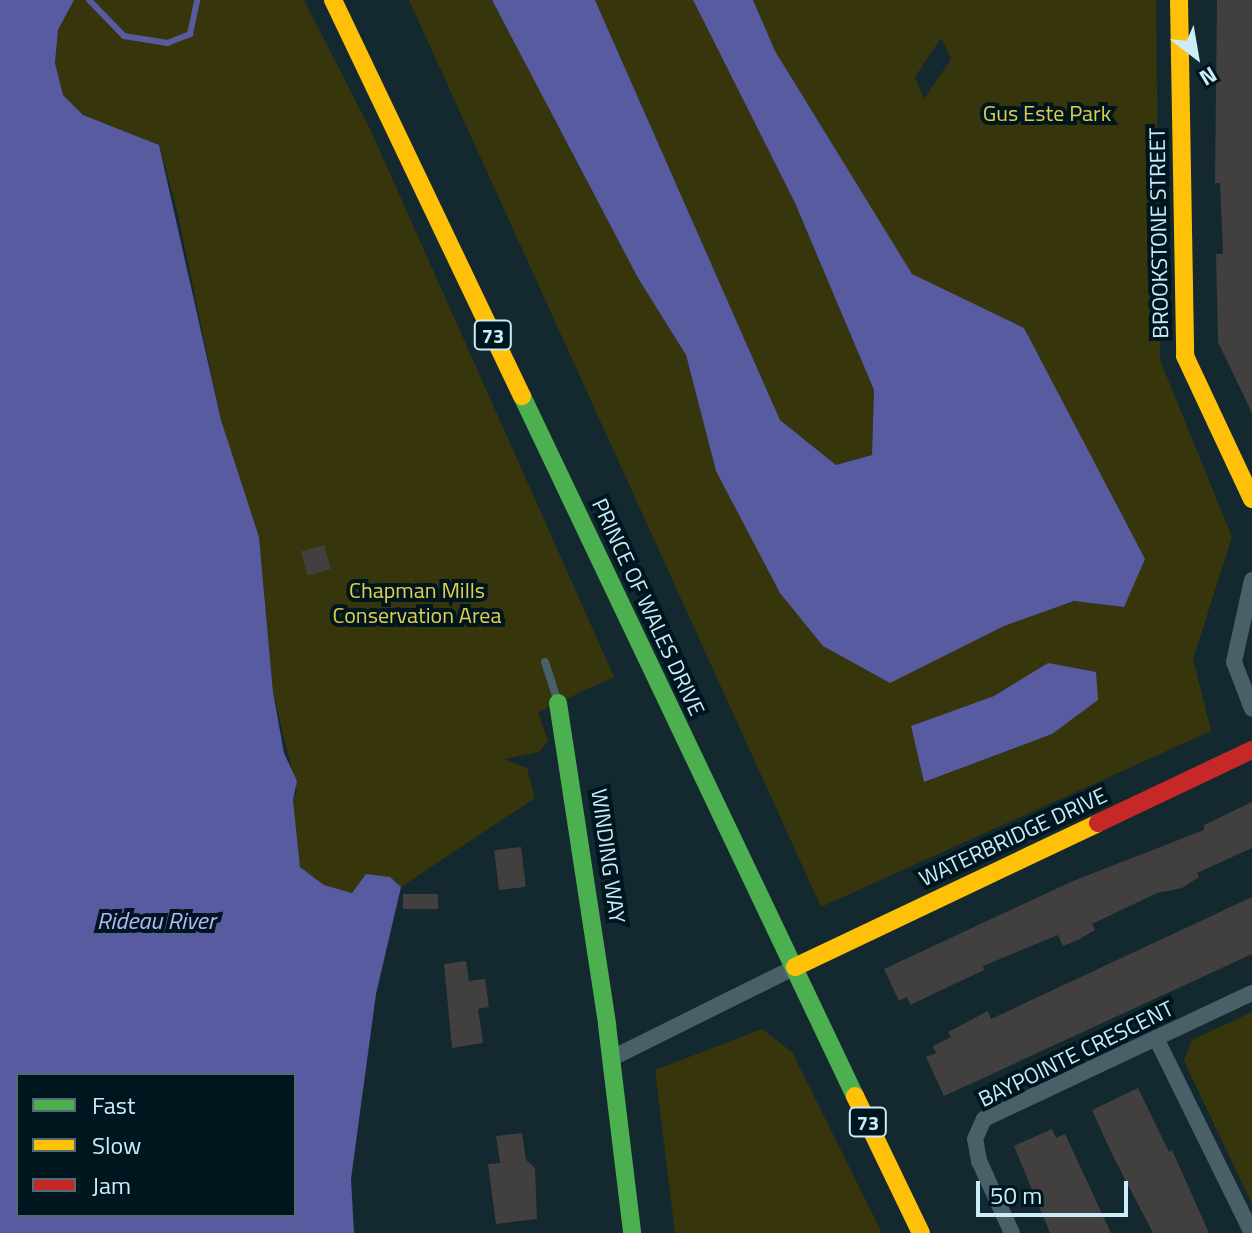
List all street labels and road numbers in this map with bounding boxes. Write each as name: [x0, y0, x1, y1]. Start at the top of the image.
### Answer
street label: BROOKSTONE STREET: [1144, 127, 1174, 339]
road number: 73: [473, 319, 513, 351]
street label: PRINCE OF WALES DRIVE: [586, 494, 710, 720]
street label: WATERBRIDGE DRIVE: [915, 782, 1111, 892]
street label: WINDING WAY: [585, 787, 631, 925]
street label: BAYPOINTE CRESCENT: [974, 995, 1178, 1113]
road number: 73: [848, 1106, 888, 1138]

